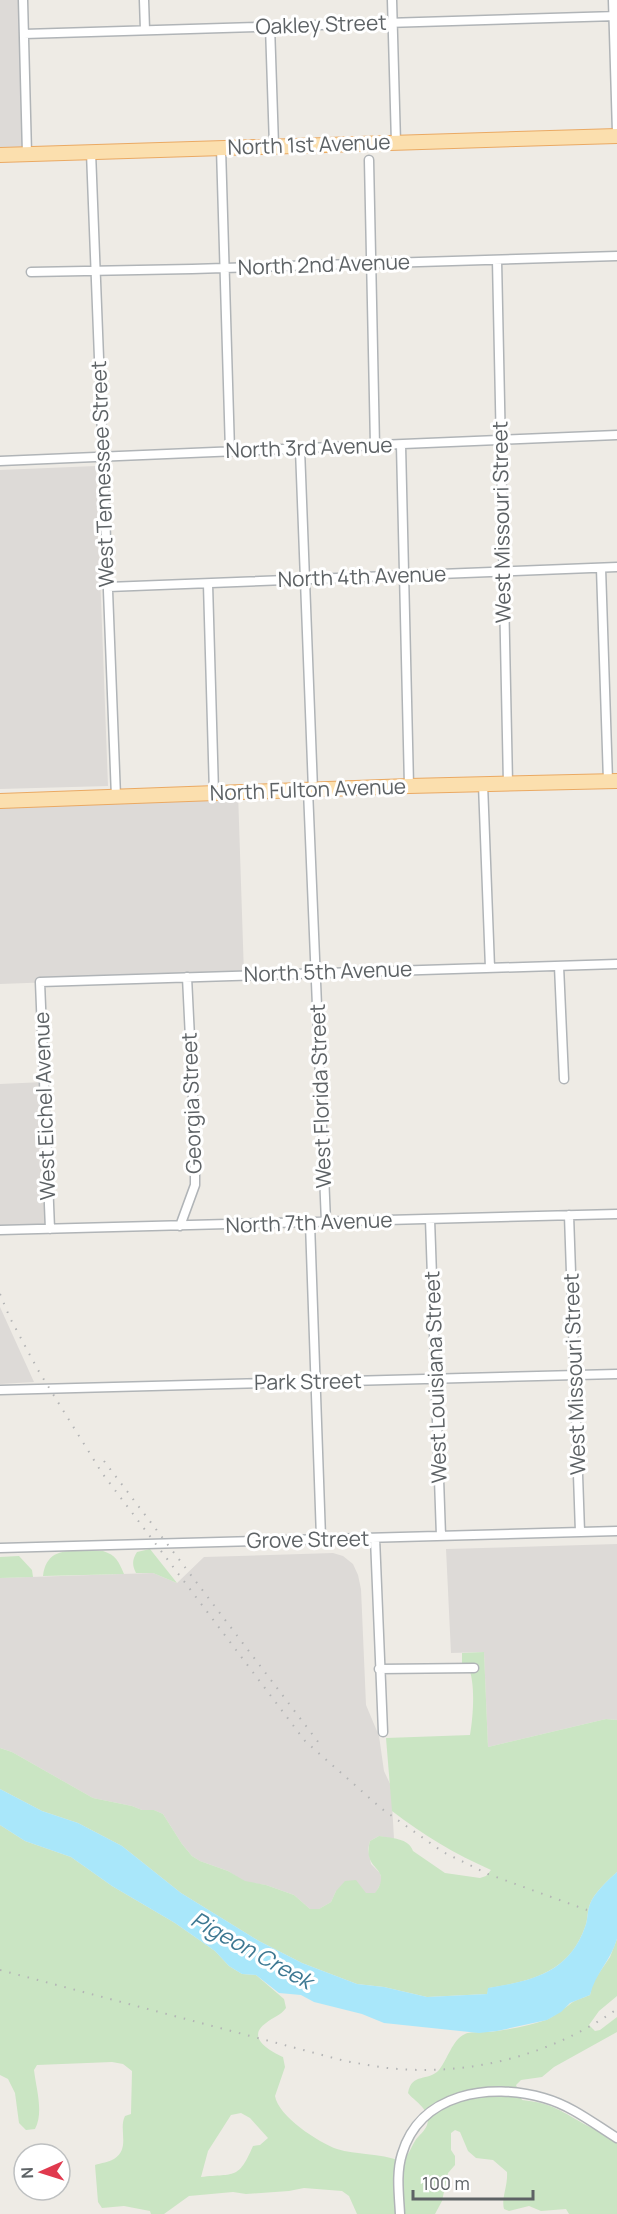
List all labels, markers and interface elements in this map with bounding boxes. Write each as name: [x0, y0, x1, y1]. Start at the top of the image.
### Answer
street label: Oakley Street: [255, 8, 387, 40]
street label: North 1st Avenue: [227, 127, 391, 161]
street label: North 2nd Avenue: [237, 247, 411, 281]
street label: West Tennessee Street: [84, 360, 120, 588]
street label: West Missouri Street: [485, 421, 517, 623]
street label: North 3rd Avenue: [225, 430, 393, 464]
street label: North 4th Avenue: [277, 559, 447, 593]
street label: North Fulton Avenue: [209, 772, 407, 806]
street label: North 5th Avenue: [243, 954, 413, 988]
street label: West Florida Street: [303, 1003, 337, 1189]
street label: West Eichel Avenue: [27, 1011, 61, 1201]
street label: Georgia Street: [175, 1032, 207, 1174]
street label: North 7th Avenue: [225, 1205, 393, 1239]
street label: West Louisiana Street: [417, 1270, 453, 1484]
street label: West Missouri Street: [556, 1273, 592, 1476]
street label: Park Street: [254, 1366, 362, 1396]
street label: Grove Street: [246, 1524, 370, 1554]
water label: Pigeon Creek: [186, 1904, 321, 1997]
north arrow: [12, 2142, 72, 2202]
scale bar: [413, 2163, 533, 2201]
text: N: [16, 2166, 38, 2179]
text: 100 m: [422, 2171, 470, 2195]

